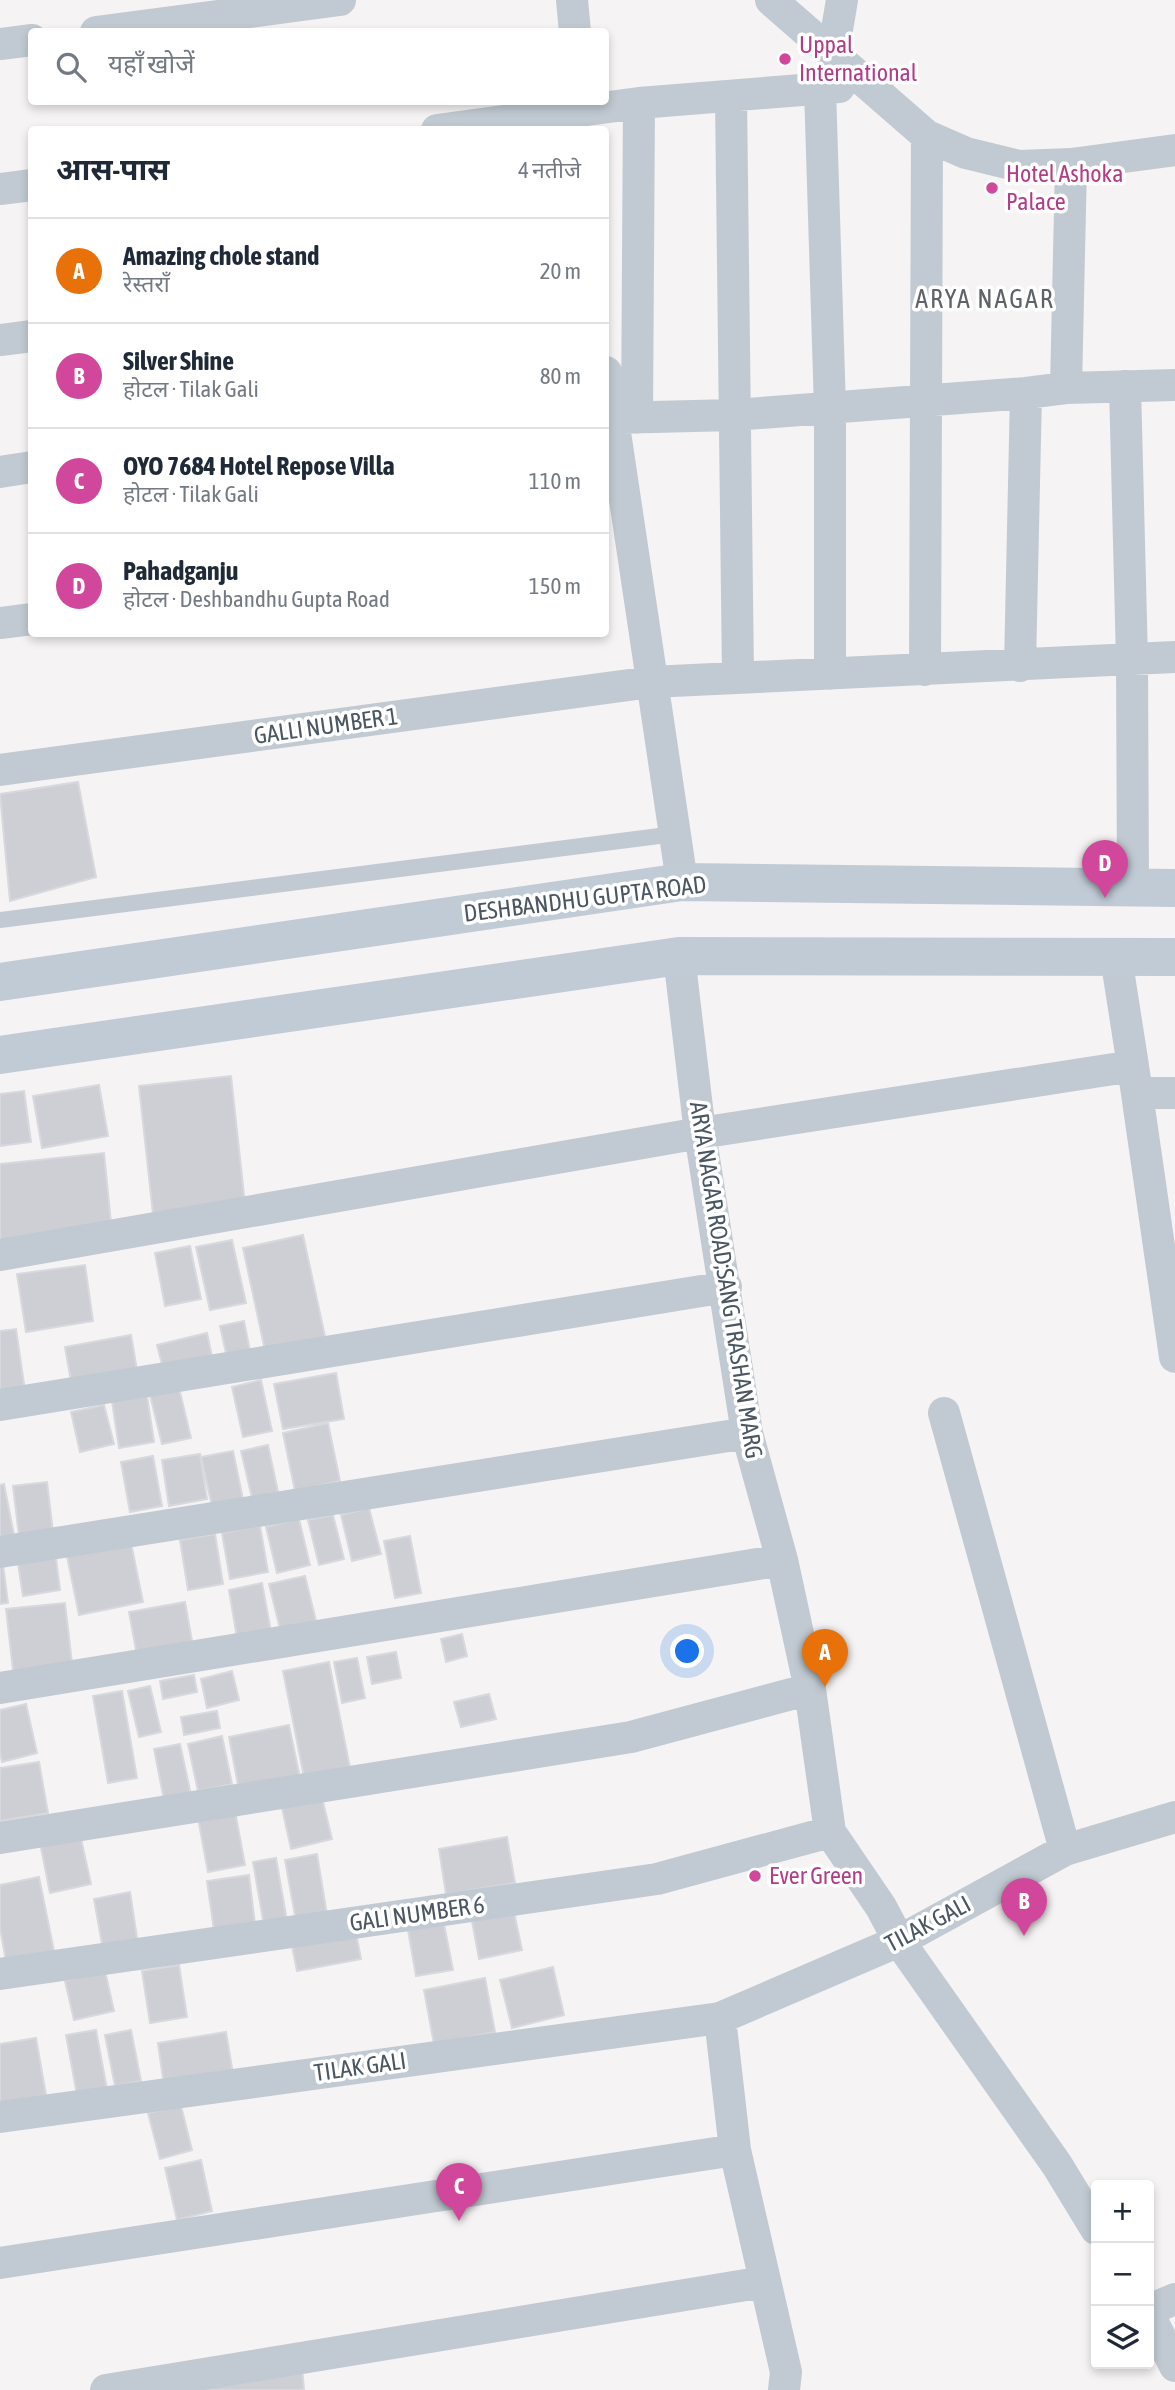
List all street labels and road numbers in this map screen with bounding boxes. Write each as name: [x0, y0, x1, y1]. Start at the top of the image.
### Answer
street label: GALLI NUMBER 1: [252, 702, 400, 749]
street label: DESHBANDHU GUPTA ROAD: [462, 870, 708, 927]
street label: ARYA NAGAR ROAD;SANG TRASHAN MARG: [685, 1100, 768, 1460]
street label: TILAK GALI: [881, 1890, 975, 1957]
street label: GALI NUMBER 6: [348, 1891, 486, 1936]
street label: TILAK GALI: [312, 2047, 408, 2086]

